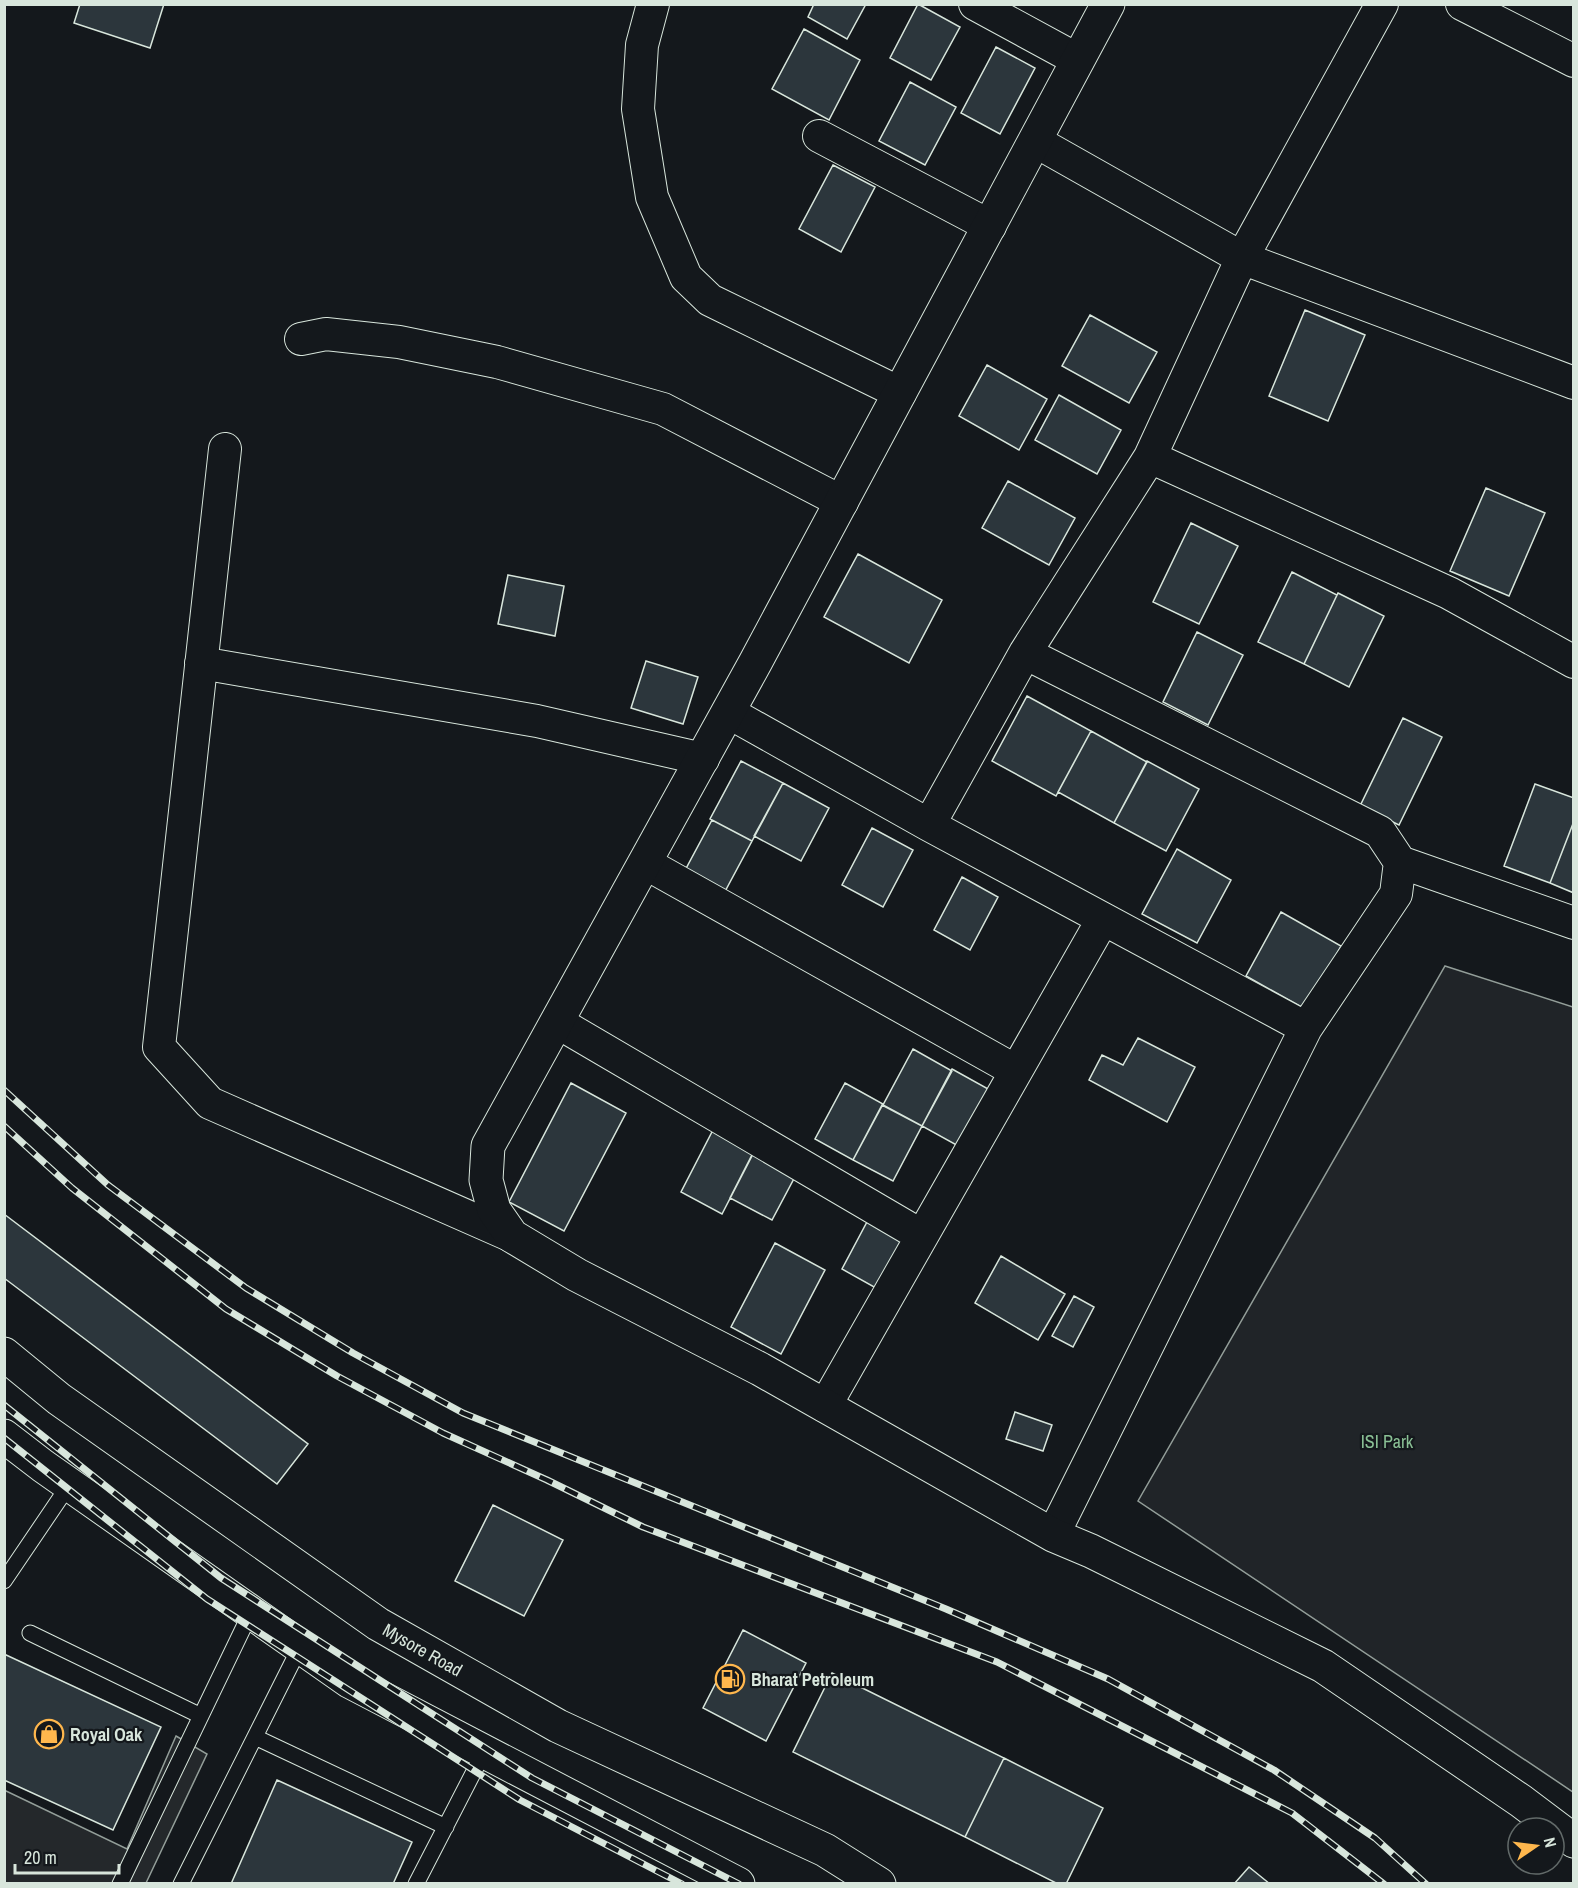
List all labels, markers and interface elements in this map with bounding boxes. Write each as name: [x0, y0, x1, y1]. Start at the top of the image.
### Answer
park label: ISI Park: [1361, 1429, 1414, 1454]
street label: Mysore Road: [378, 1617, 467, 1682]
fuel station icon: Bharat Petroleum: [714, 1663, 746, 1695]
place label: Bharat Petroleum: [751, 1667, 874, 1692]
shop icon: Royal Oak: [33, 1718, 65, 1750]
place label: Royal Oak: [70, 1722, 143, 1747]
north arrow: [1506, 1816, 1566, 1876]
text: N: [1539, 1835, 1562, 1850]
scale bar: [15, 1837, 118, 1875]
text: 20 m: [24, 1845, 57, 1870]

